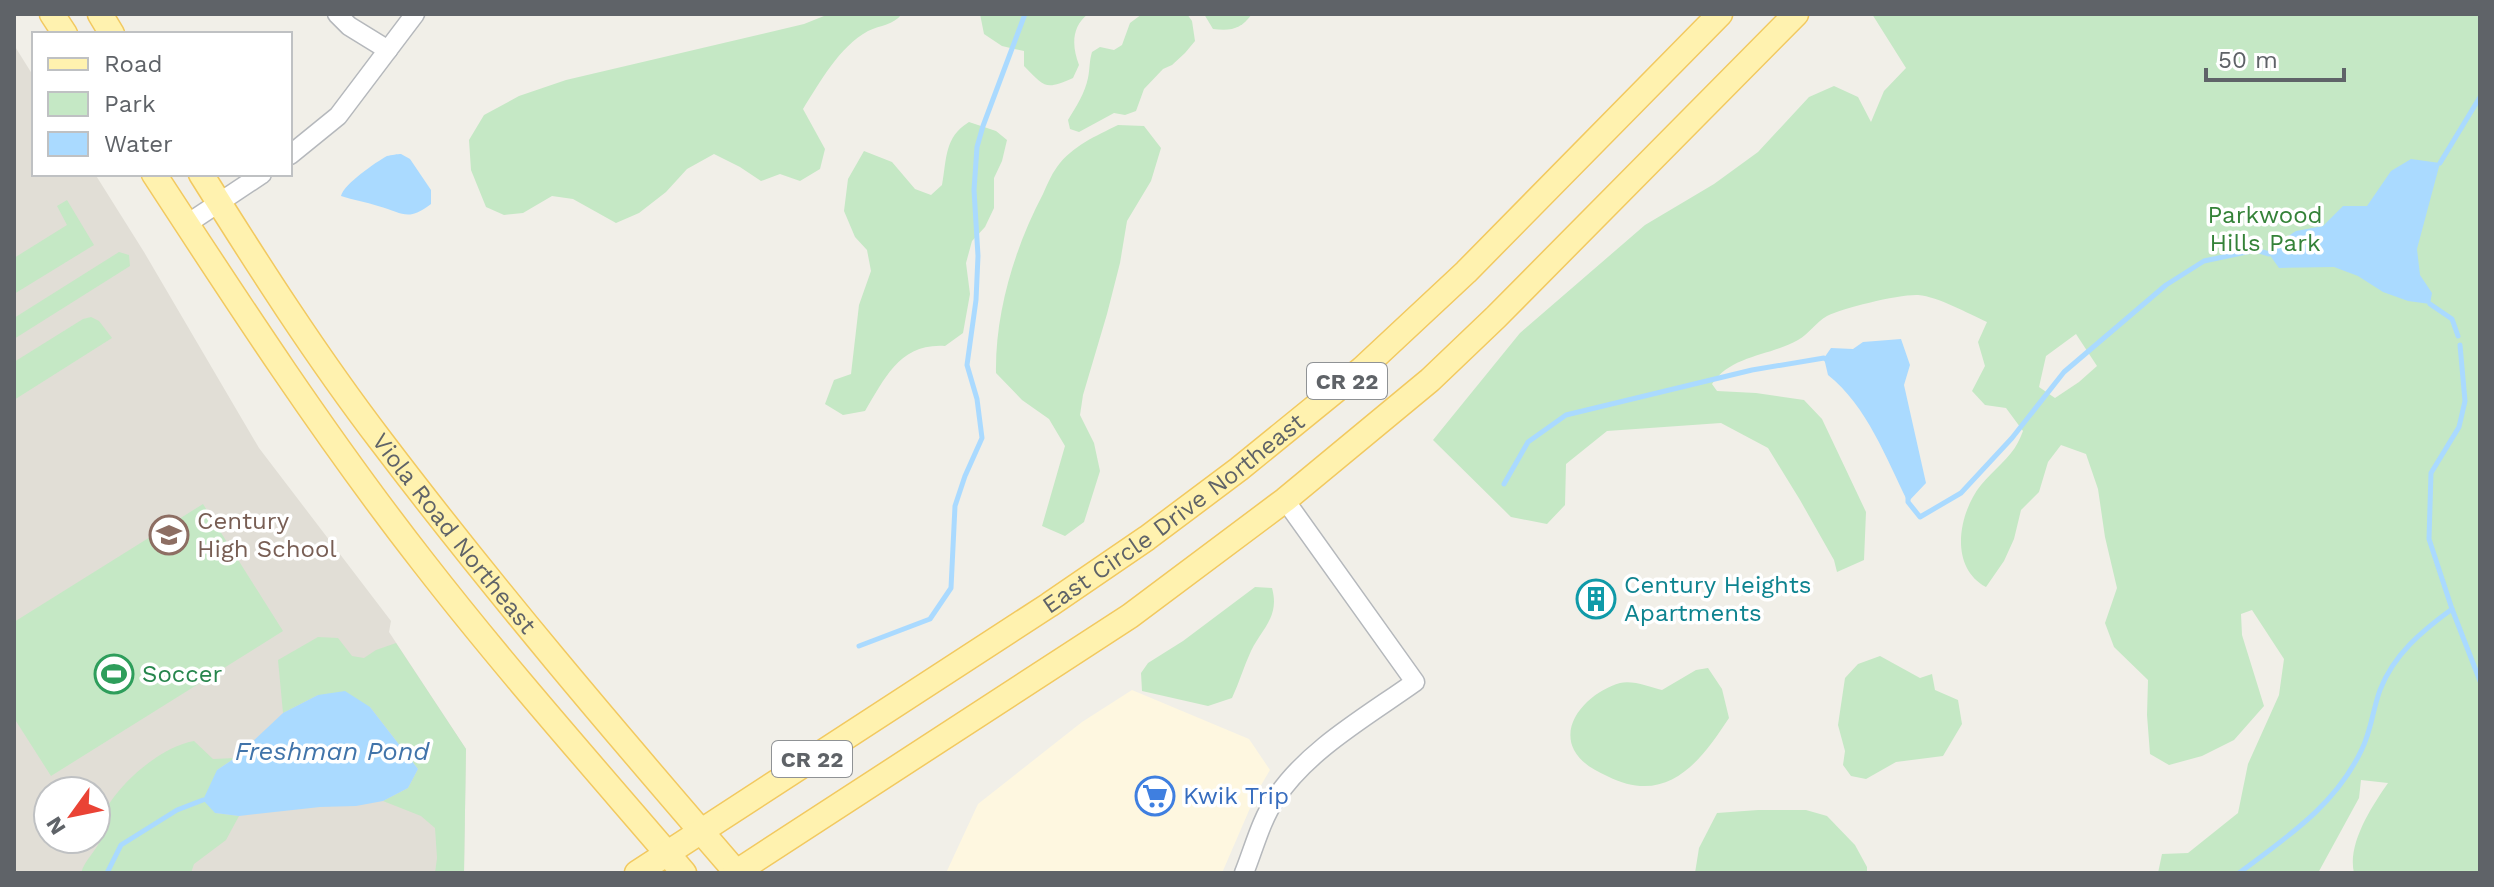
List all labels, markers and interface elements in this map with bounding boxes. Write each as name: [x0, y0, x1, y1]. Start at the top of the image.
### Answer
legend: [32, 32, 292, 176]
scale bar: [2206, 32, 2344, 82]
text: 50 m: [2218, 46, 2278, 74]
text: Road: [104, 50, 163, 78]
text: Park: [104, 90, 156, 118]
text: Water: [104, 130, 173, 158]
park label: Parkwood Hills Park: [2207, 201, 2323, 257]
road number: CR 22: [1307, 363, 1387, 399]
street label: East Circle Drive Northeast: [1037, 408, 1310, 619]
street label: Viola Road Northeast: [366, 428, 542, 639]
place label: Century High School: [197, 507, 337, 563]
school or university icon: Century High School: [148, 514, 190, 556]
place label: Century Heights Apartments: [1624, 571, 1811, 627]
building icon: Century Heights Apartments: [1575, 578, 1617, 620]
sports icon: Soccer: [93, 653, 135, 695]
place label: Soccer: [142, 660, 223, 688]
water label: Freshman Pond: [235, 736, 430, 766]
road number: CR 22: [772, 741, 852, 777]
north arrow: [32, 775, 112, 855]
supermarket icon: Kwik Trip: [1134, 775, 1176, 817]
place label: Kwik Trip: [1183, 782, 1289, 810]
text: N: [41, 812, 71, 839]

